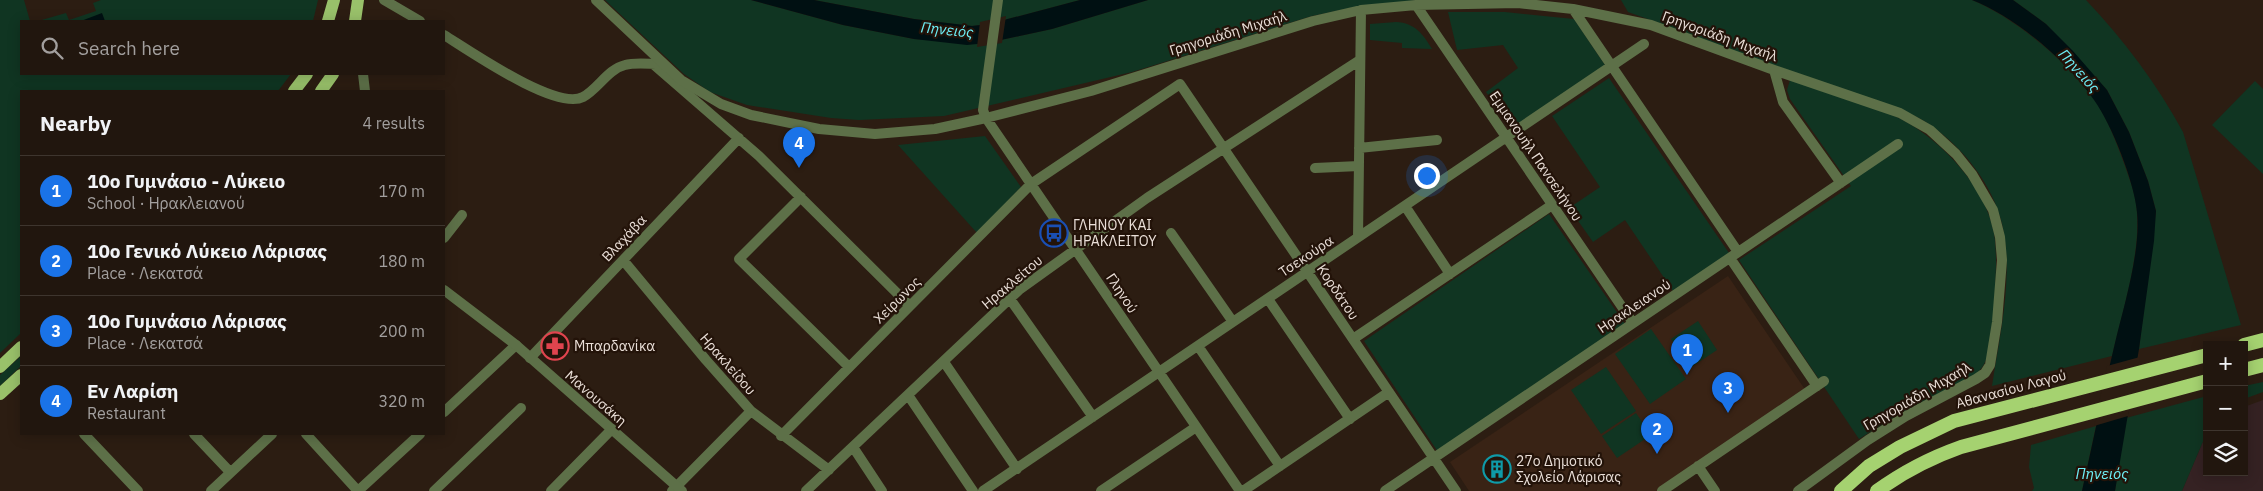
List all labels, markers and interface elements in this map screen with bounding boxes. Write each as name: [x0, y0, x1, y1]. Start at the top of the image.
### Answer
street label: Γρηγοριάδη Μιχαήλ: [1167, 6, 1290, 59]
street label: Γρηγοριάδη Μιχαήλ: [1660, 7, 1781, 66]
water label: Πηνειός: [920, 17, 975, 42]
search box: [20, 20, 445, 75]
icon: search: [38, 34, 66, 62]
text: Search here: [78, 36, 180, 60]
water label: Πηνειός: [2055, 45, 2105, 97]
street label: Εμμανουήλ Πανσελήνου: [1486, 87, 1586, 225]
text: Nearby: [40, 109, 111, 137]
text: 4 results: [362, 113, 425, 133]
pin: 4: [783, 127, 815, 168]
your location: [1414, 163, 1440, 189]
text: 10ο Γυμνάσιο - Λύκειο: [87, 169, 285, 193]
text: 1: [51, 181, 61, 201]
text: 170 m: [378, 181, 425, 201]
text: School · Ηρακλειανού: [87, 193, 245, 213]
street label: Βλαχάβα: [598, 211, 650, 265]
place label: ΓΛΗΝΟΥ ΚΑΙ ΗΡΑΚΛΕΙΤΟΥ: [1073, 216, 1157, 250]
bus stop icon: ΓΛΗΝΟΥ ΚΑΙ ΗΡΑΚΛΕΙΤΟΥ: [1039, 218, 1069, 248]
street label: Τσεκούρα: [1275, 231, 1337, 281]
text: 10ο Γενικό Λύκειο Λάρισας: [87, 239, 327, 263]
text: 2: [51, 251, 61, 271]
text: 180 m: [378, 251, 425, 271]
street label: Ηρακλείτου: [978, 251, 1046, 313]
street label: Κορδάτου: [1313, 261, 1363, 323]
text: Place · Λεκατσά: [87, 263, 203, 283]
street label: Γληνού: [1102, 270, 1142, 316]
street label: Χείρωνος: [870, 273, 924, 327]
street label: Ηρακλειανού: [1594, 275, 1674, 337]
text: 10o Γυμνάσιο Λάρισας: [87, 309, 287, 333]
text: 3: [51, 321, 61, 341]
text: 200 m: [378, 321, 425, 341]
street label: Ηρακλείδου: [696, 329, 760, 399]
pharmacy icon: Μπαρδανίκα: [540, 331, 570, 361]
text: Place · Λεκατσά: [87, 333, 203, 353]
pin: 1: [1671, 334, 1703, 375]
place label: Μπαρδανίκα: [574, 337, 655, 355]
map controls: [2203, 341, 2248, 476]
button: +: [2203, 341, 2248, 386]
street label: Γρηγοριάδη Μιχαήλ: [1860, 357, 1975, 434]
street label: Μανουσάκη: [561, 366, 631, 430]
street label: Αθανασίου Λαγού: [1954, 366, 2068, 412]
pin: 3: [1712, 372, 1744, 413]
text: Εν Λαρίση: [87, 379, 178, 403]
button: −: [2203, 386, 2248, 431]
text: 4: [51, 391, 61, 411]
text: 320 m: [378, 391, 425, 411]
text: Restaurant: [87, 403, 166, 423]
pin: 2: [1641, 413, 1673, 454]
button: layers: [2203, 431, 2248, 476]
place label: 27ο Δημοτικό Σχολείο Λάρισας: [1516, 452, 1621, 486]
building icon: 27ο Δημοτικό Σχολείο Λάρισας: [1482, 454, 1512, 484]
water label: Πηνειός: [2076, 464, 2129, 483]

